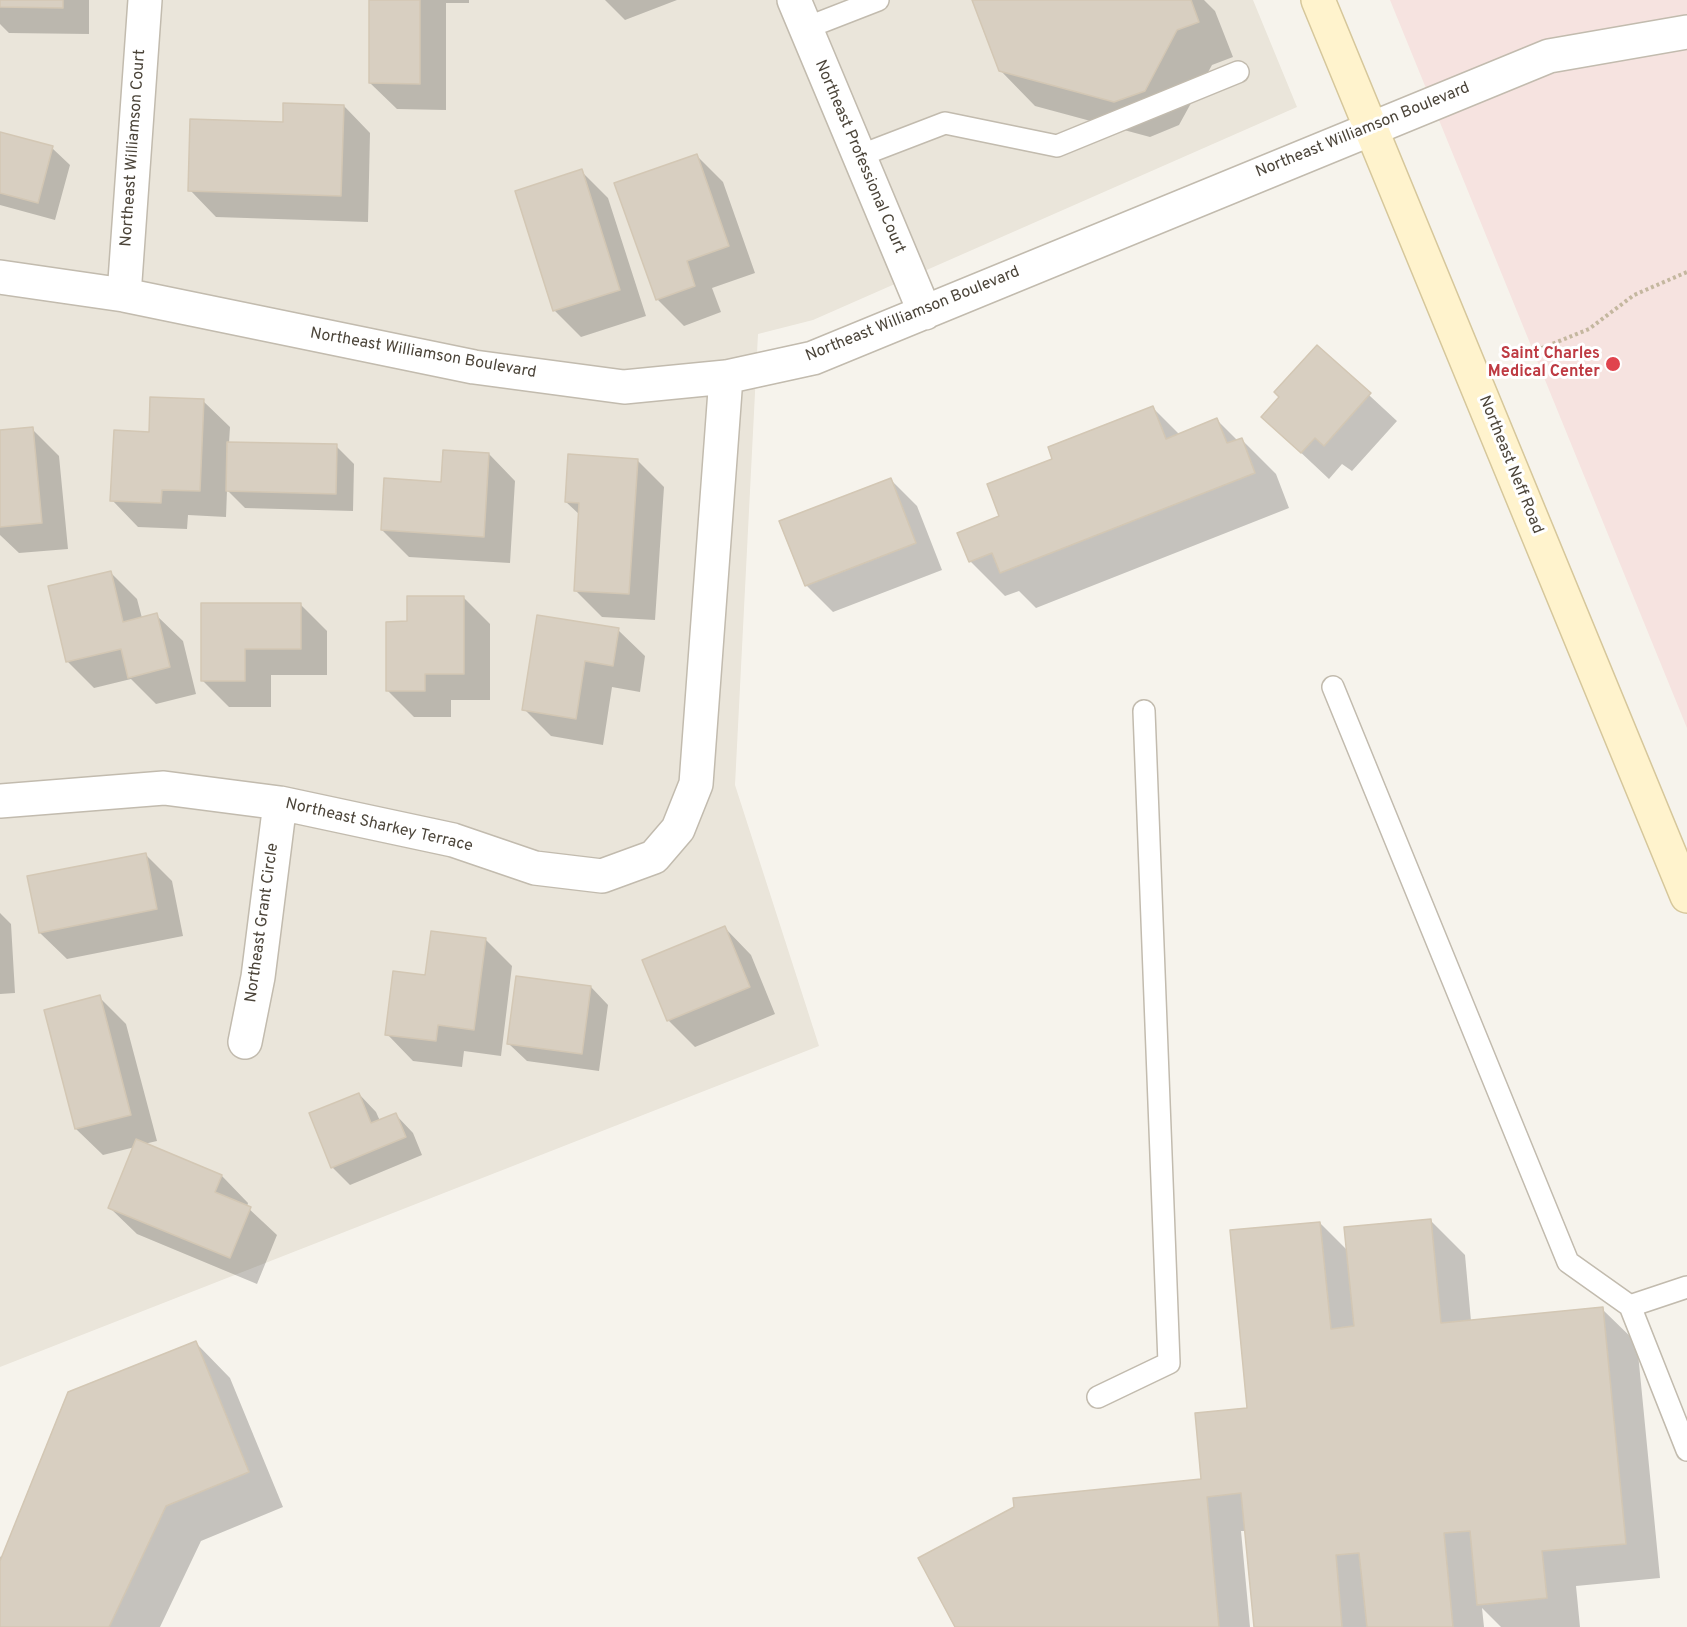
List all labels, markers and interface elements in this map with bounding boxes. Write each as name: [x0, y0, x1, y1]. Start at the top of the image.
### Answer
street label: Northeast Williamson Court: [118, 49, 150, 247]
street label: Northeast Professional Court: [809, 57, 909, 257]
street label: Northeast Williamson Boulevard: [1253, 79, 1473, 183]
street label: Northeast Williamson Boulevard: [803, 263, 1023, 367]
street label: Northeast Williamson Boulevard: [308, 325, 538, 383]
place label: Saint Charles Medical Center: [1488, 345, 1600, 383]
marker: Saint Charles Medical Center: [1604, 355, 1622, 373]
street label: Northeast Neff Road: [1474, 393, 1546, 537]
street label: Northeast Sharkey Terrace: [283, 795, 475, 857]
street label: Northeast Grant Circle: [242, 842, 284, 1004]

